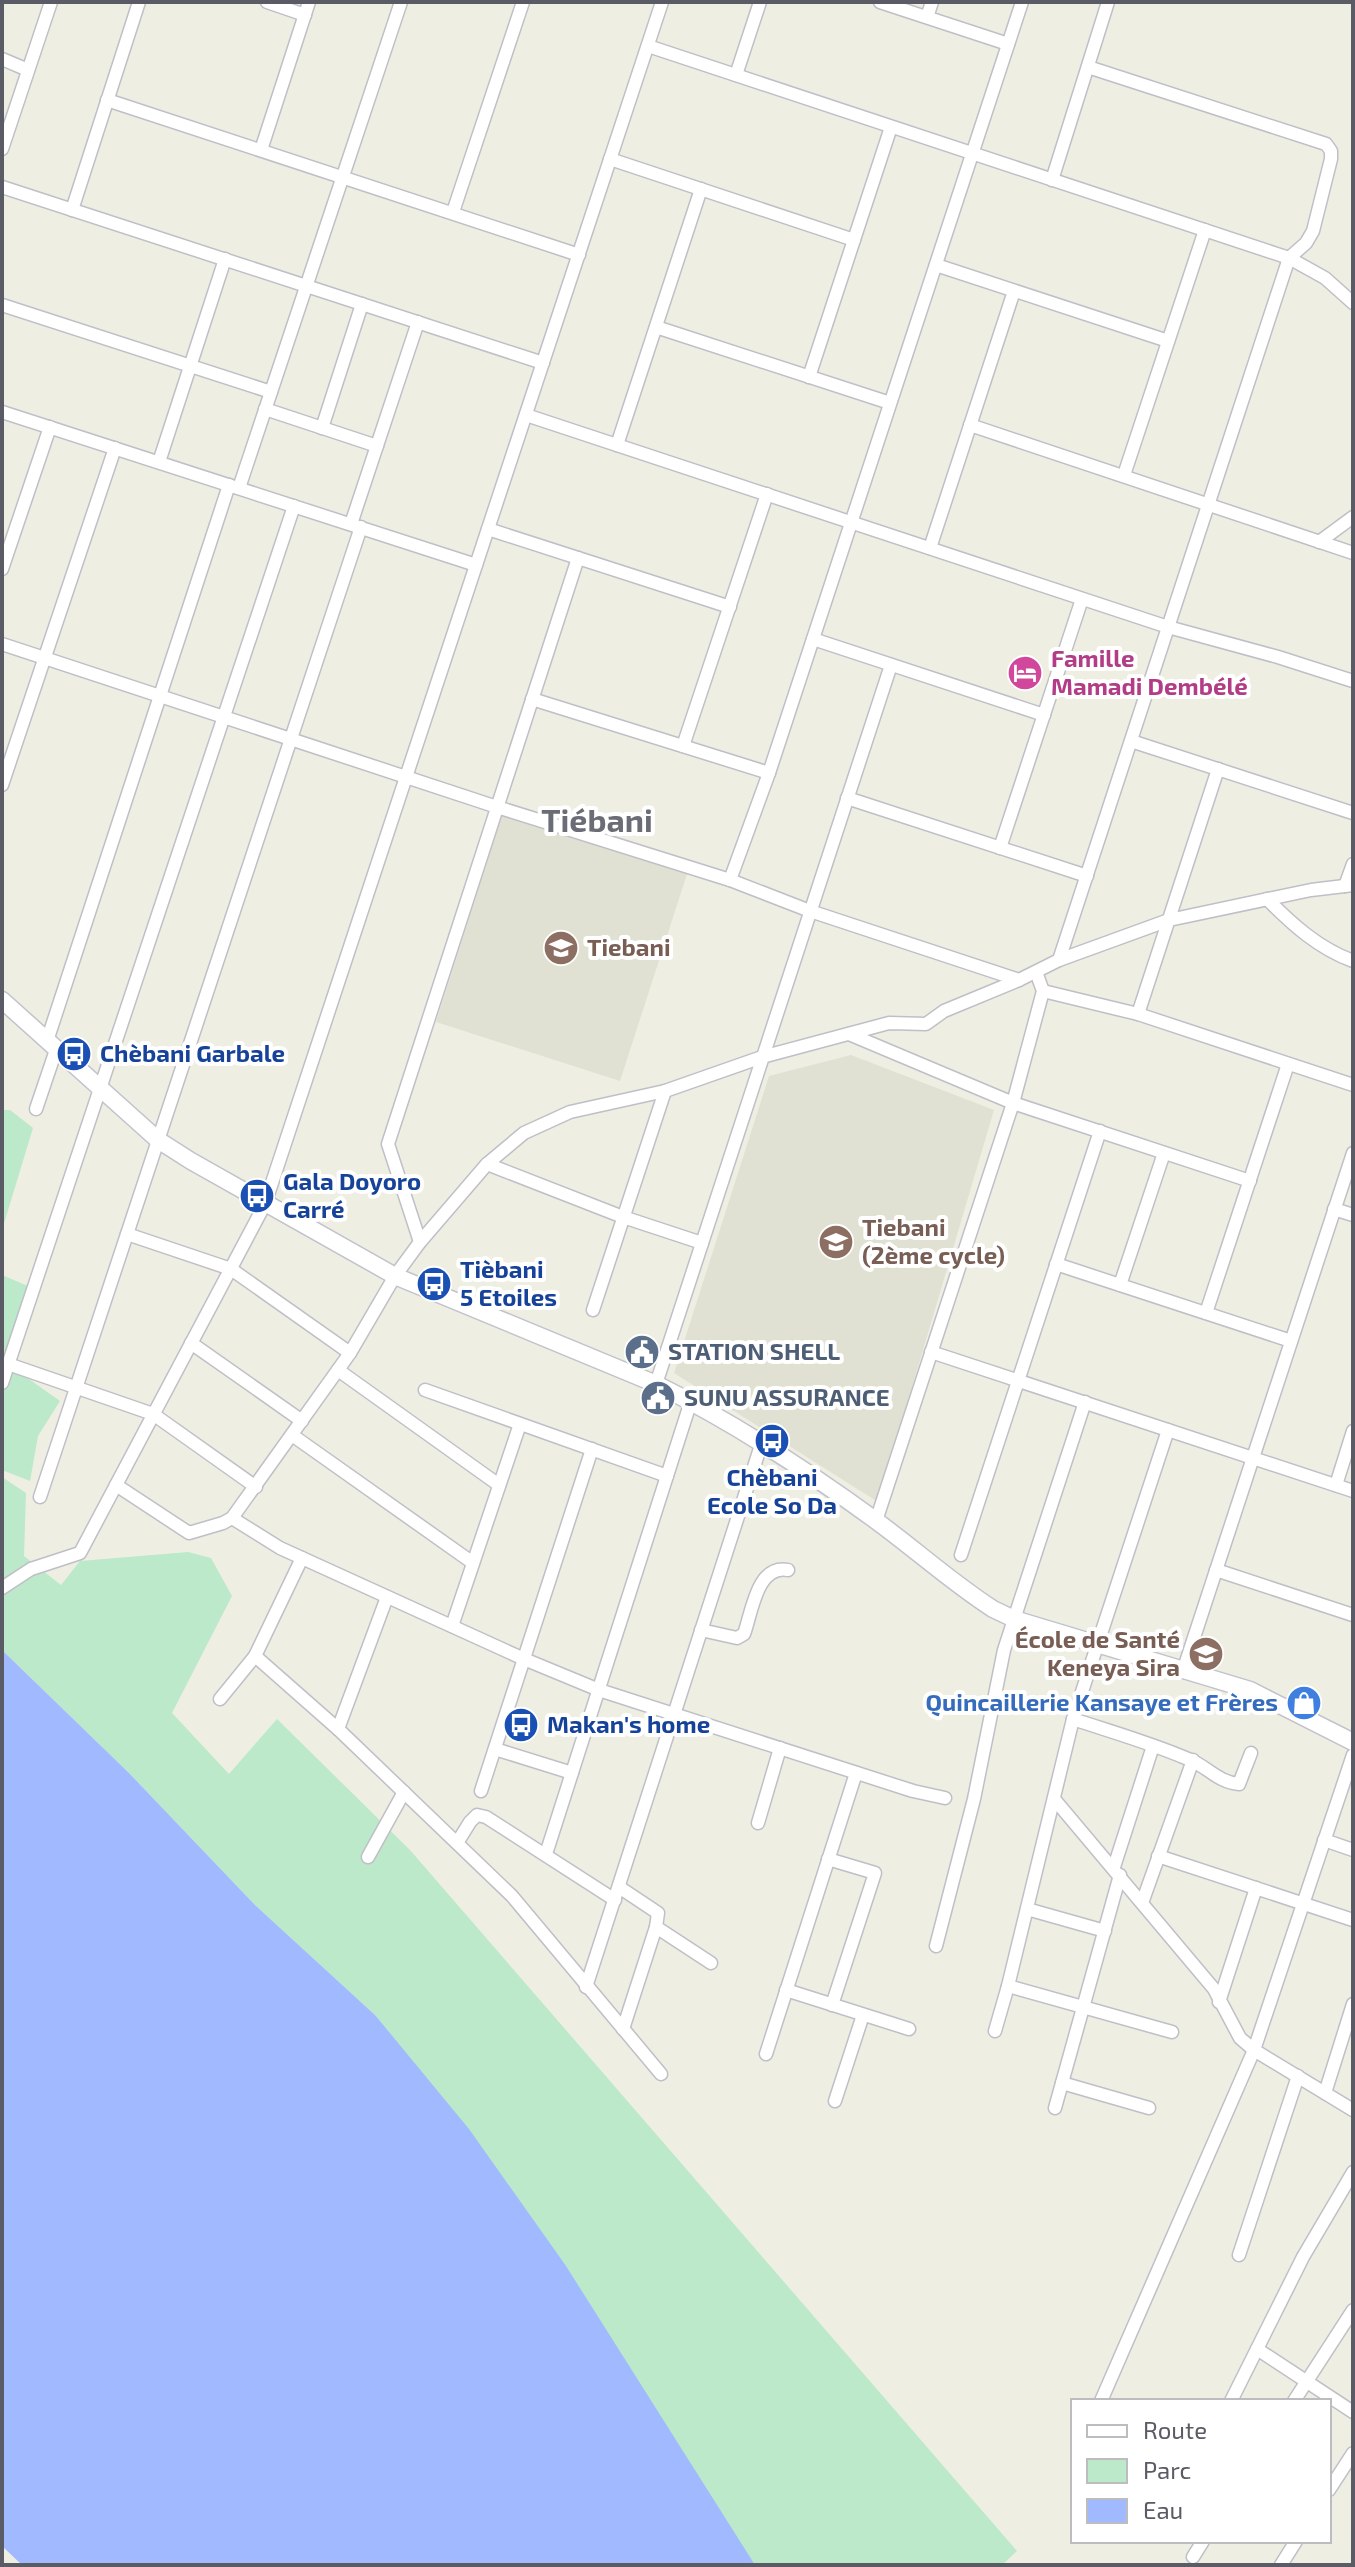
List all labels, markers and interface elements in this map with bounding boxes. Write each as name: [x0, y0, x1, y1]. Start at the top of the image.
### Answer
place label: Famille Mamadi Dembélé: [1051, 643, 1248, 700]
hotel icon: Famille Mamadi Dembélé: [1006, 654, 1044, 692]
district label: Tiébani: [541, 800, 653, 838]
school or university icon: Tiebani: [542, 929, 580, 967]
place label: Tiebani: [587, 932, 671, 961]
bus stop icon: Chèbani Garbale: [55, 1035, 93, 1073]
place label: Chèbani Garbale: [100, 1038, 285, 1067]
place label: Gala Doyoro Carré: [283, 1166, 421, 1223]
bus stop icon: Gala Doyoro Carré: [238, 1177, 276, 1215]
place label: Tiebani (2ème cycle): [862, 1212, 1005, 1269]
school or university icon: Tiebani (2ème cycle): [817, 1223, 855, 1261]
place label: Tièbani 5 Etoiles: [460, 1254, 557, 1311]
bus stop icon: Tièbani 5 Etoiles: [415, 1265, 453, 1303]
public building icon: STATION SHELL: [623, 1333, 661, 1371]
place label: STATION SHELL: [668, 1336, 840, 1365]
public building icon: SUNU ASSURANCE: [639, 1379, 677, 1417]
place label: SUNU ASSURANCE: [684, 1382, 890, 1411]
bus stop icon: Chèbani Ecole So Da: [753, 1422, 791, 1460]
place label: Chèbani Ecole So Da: [707, 1462, 837, 1519]
place label: École de Santé Keneya Sira: [1015, 1624, 1180, 1681]
school or university icon: École de Santé Keneya Sira: [1187, 1635, 1225, 1673]
shop icon: Quincaillerie Kansaye et Frères: [1285, 1684, 1323, 1722]
place label: Quincaillerie Kansaye et Frères: [926, 1687, 1278, 1717]
bus stop icon: Makan's home: [502, 1706, 540, 1744]
place label: Makan's home: [547, 1709, 710, 1738]
legend: [1071, 2399, 1331, 2543]
text: Route: [1143, 2415, 1207, 2444]
text: Parc: [1143, 2455, 1191, 2484]
text: Eau: [1143, 2495, 1183, 2524]

